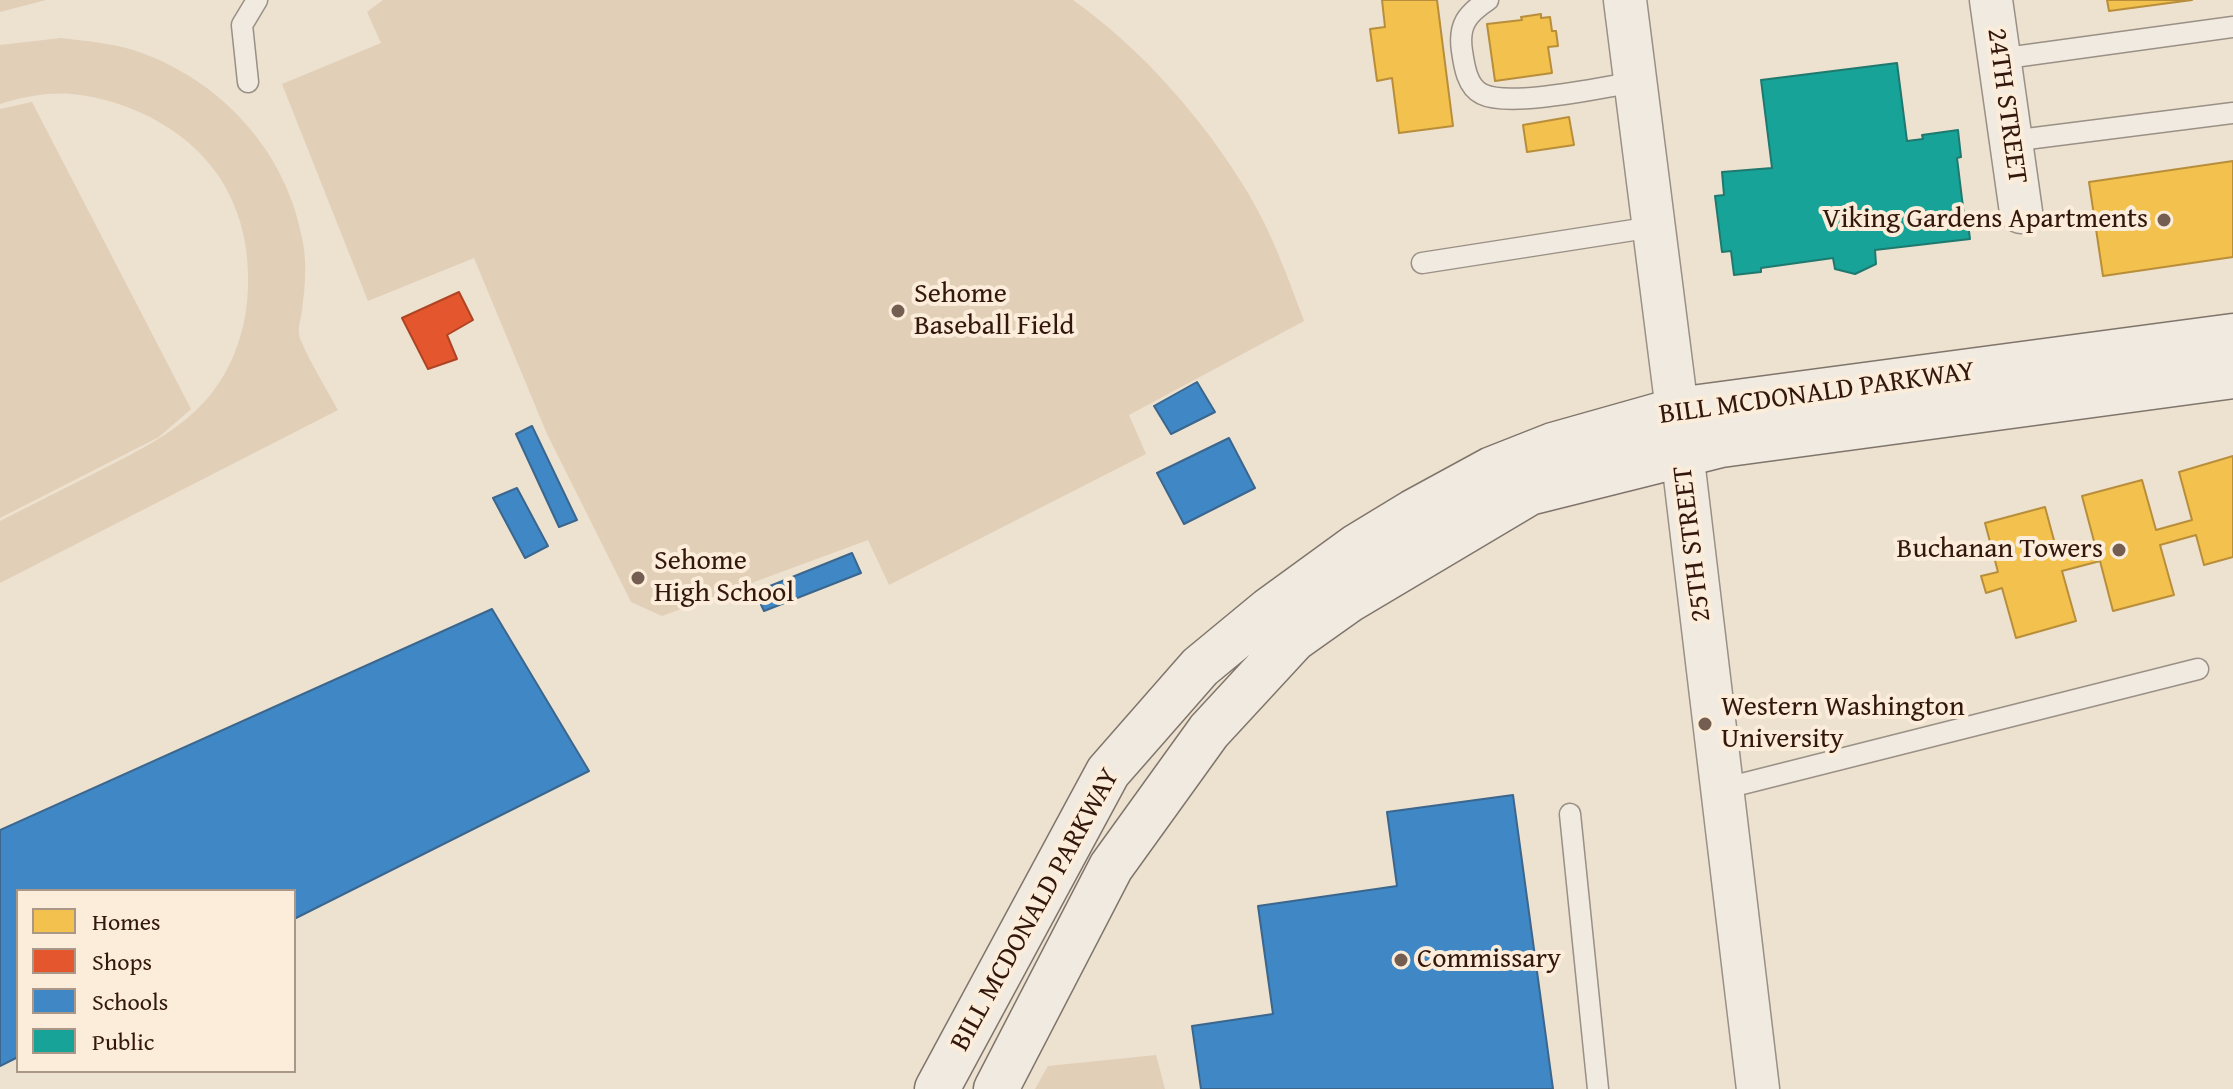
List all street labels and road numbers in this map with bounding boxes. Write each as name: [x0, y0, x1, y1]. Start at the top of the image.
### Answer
street label: 24TH STREET: [1978, 26, 2034, 186]
street label: BILL MCDONALD PARKWAY: [1657, 355, 1977, 433]
street label: 25TH STREET: [1667, 464, 1719, 624]
street label: BILL MCDONALD PARKWAY: [944, 763, 1128, 1057]

